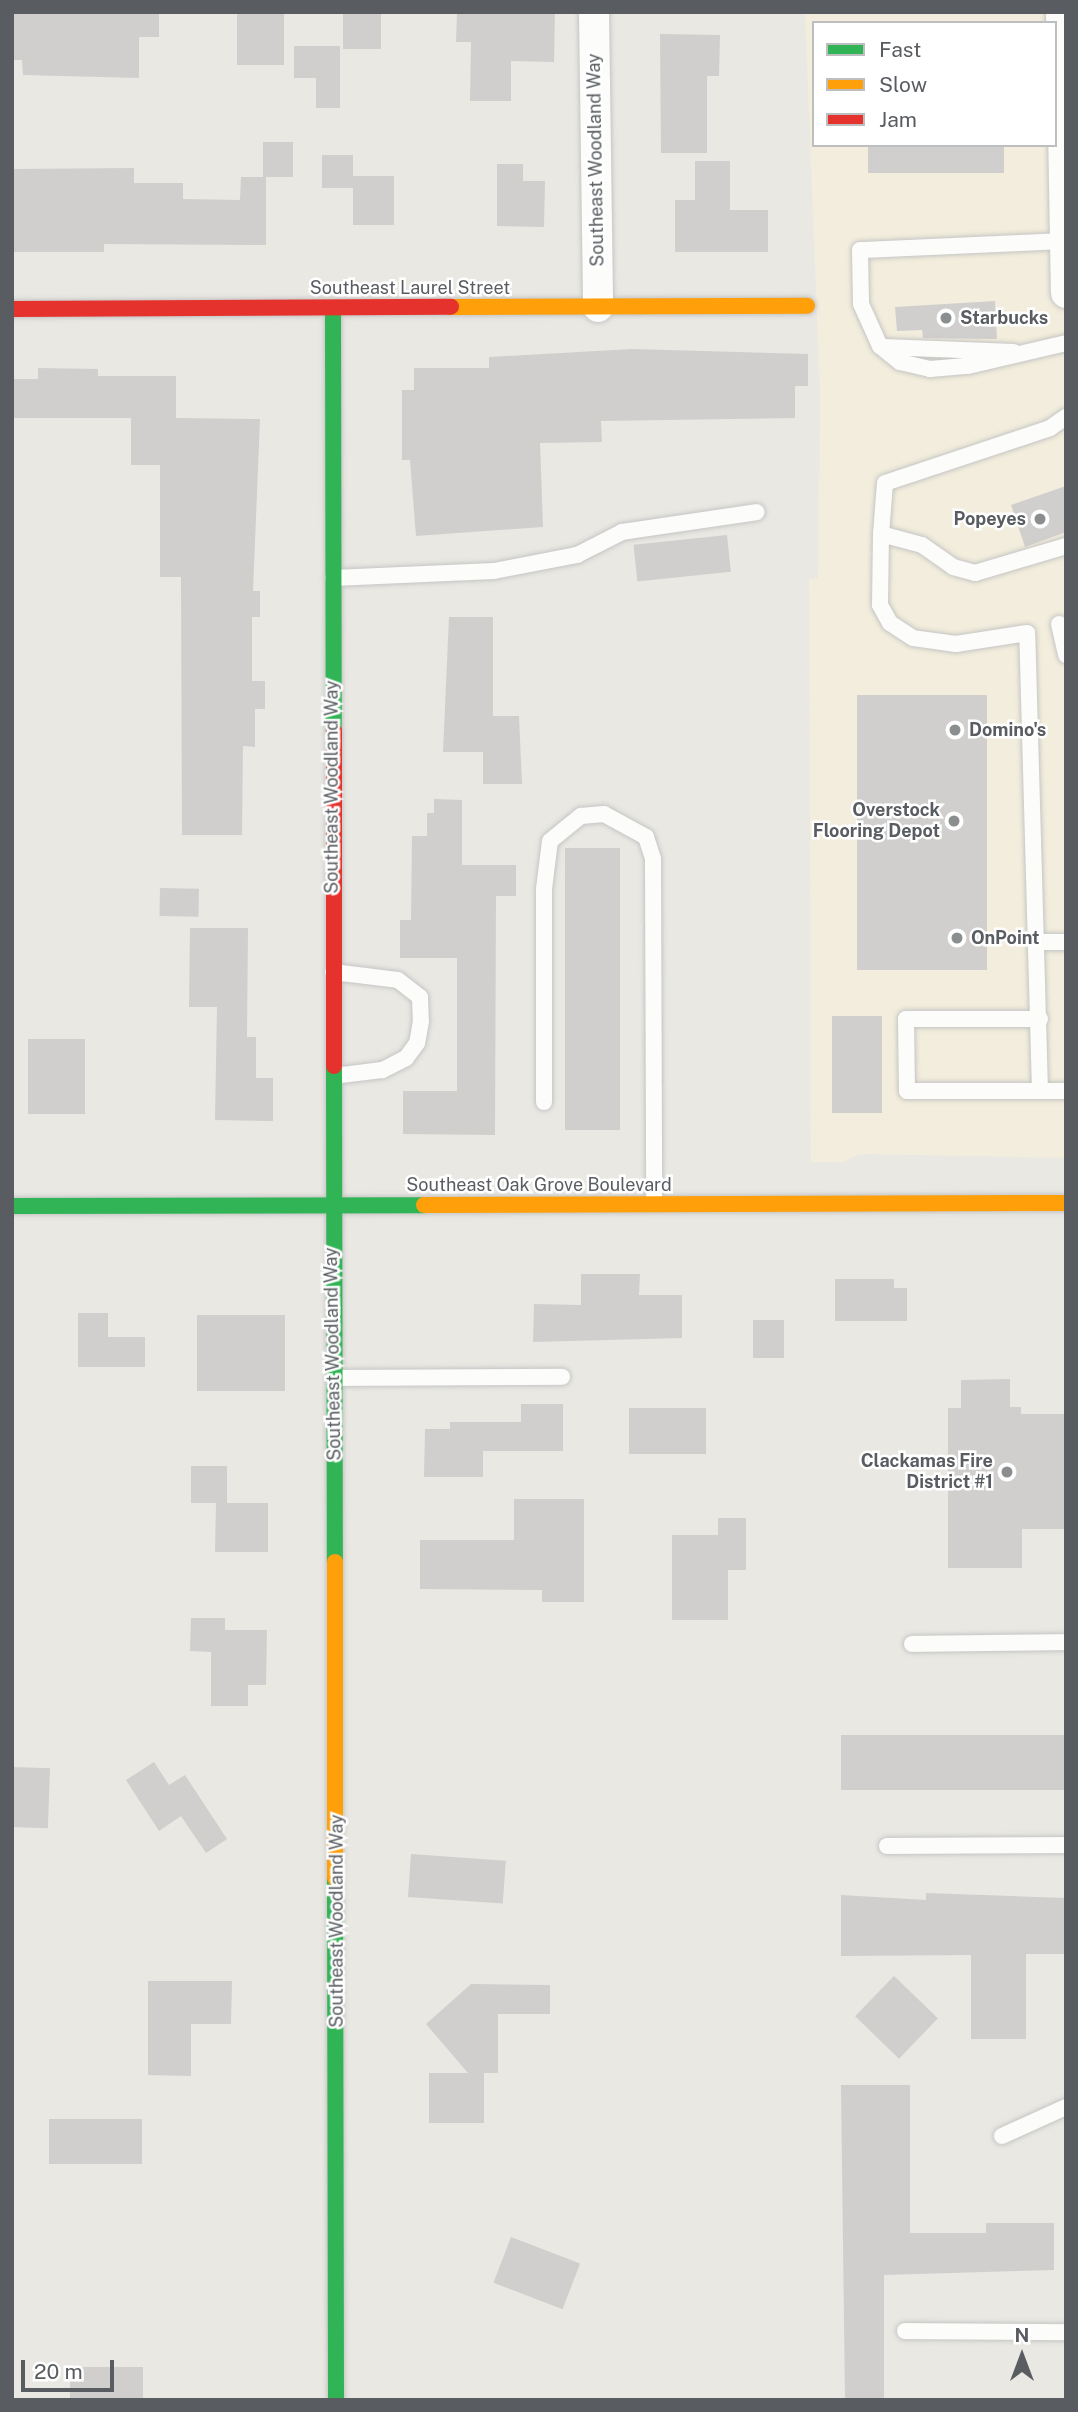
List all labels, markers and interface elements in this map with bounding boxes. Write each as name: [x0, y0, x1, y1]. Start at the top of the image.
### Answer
legend: [812, 21, 1057, 147]
text: Fast: [879, 37, 921, 62]
street label: Southeast Woodland Way: [583, 53, 609, 267]
text: Slow: [879, 72, 927, 97]
text: Jam: [879, 107, 917, 132]
street label: Southeast Laurel Street: [310, 277, 510, 299]
place label: Starbucks: [960, 307, 1048, 329]
marker: Starbucks: [938, 310, 954, 326]
place label: Popeyes: [953, 508, 1026, 530]
marker: Popeyes: [1032, 511, 1048, 527]
street label: Southeast Woodland Way: [321, 680, 343, 894]
place label: Domino's: [969, 719, 1046, 741]
marker: Domino's: [947, 722, 963, 738]
place label: Overstock Flooring Depot: [813, 800, 940, 842]
marker: Overstock Flooring Depot: [946, 813, 962, 829]
place label: OnPoint: [971, 927, 1040, 949]
marker: OnPoint: [949, 930, 965, 946]
street label: Southeast Oak Grove Boulevard: [406, 1174, 672, 1196]
street label: Southeast Woodland Way: [320, 1247, 346, 1461]
place label: Clackamas Fire District #1: [861, 1451, 993, 1494]
marker: Clackamas Fire District #1: [999, 1464, 1015, 1480]
street label: Southeast Woodland Way: [326, 1814, 348, 2028]
north arrow: [987, 2321, 1057, 2391]
text: N: [1015, 2324, 1029, 2346]
scale bar: [24, 2346, 117, 2390]
text: 20 m: [34, 2359, 83, 2384]

